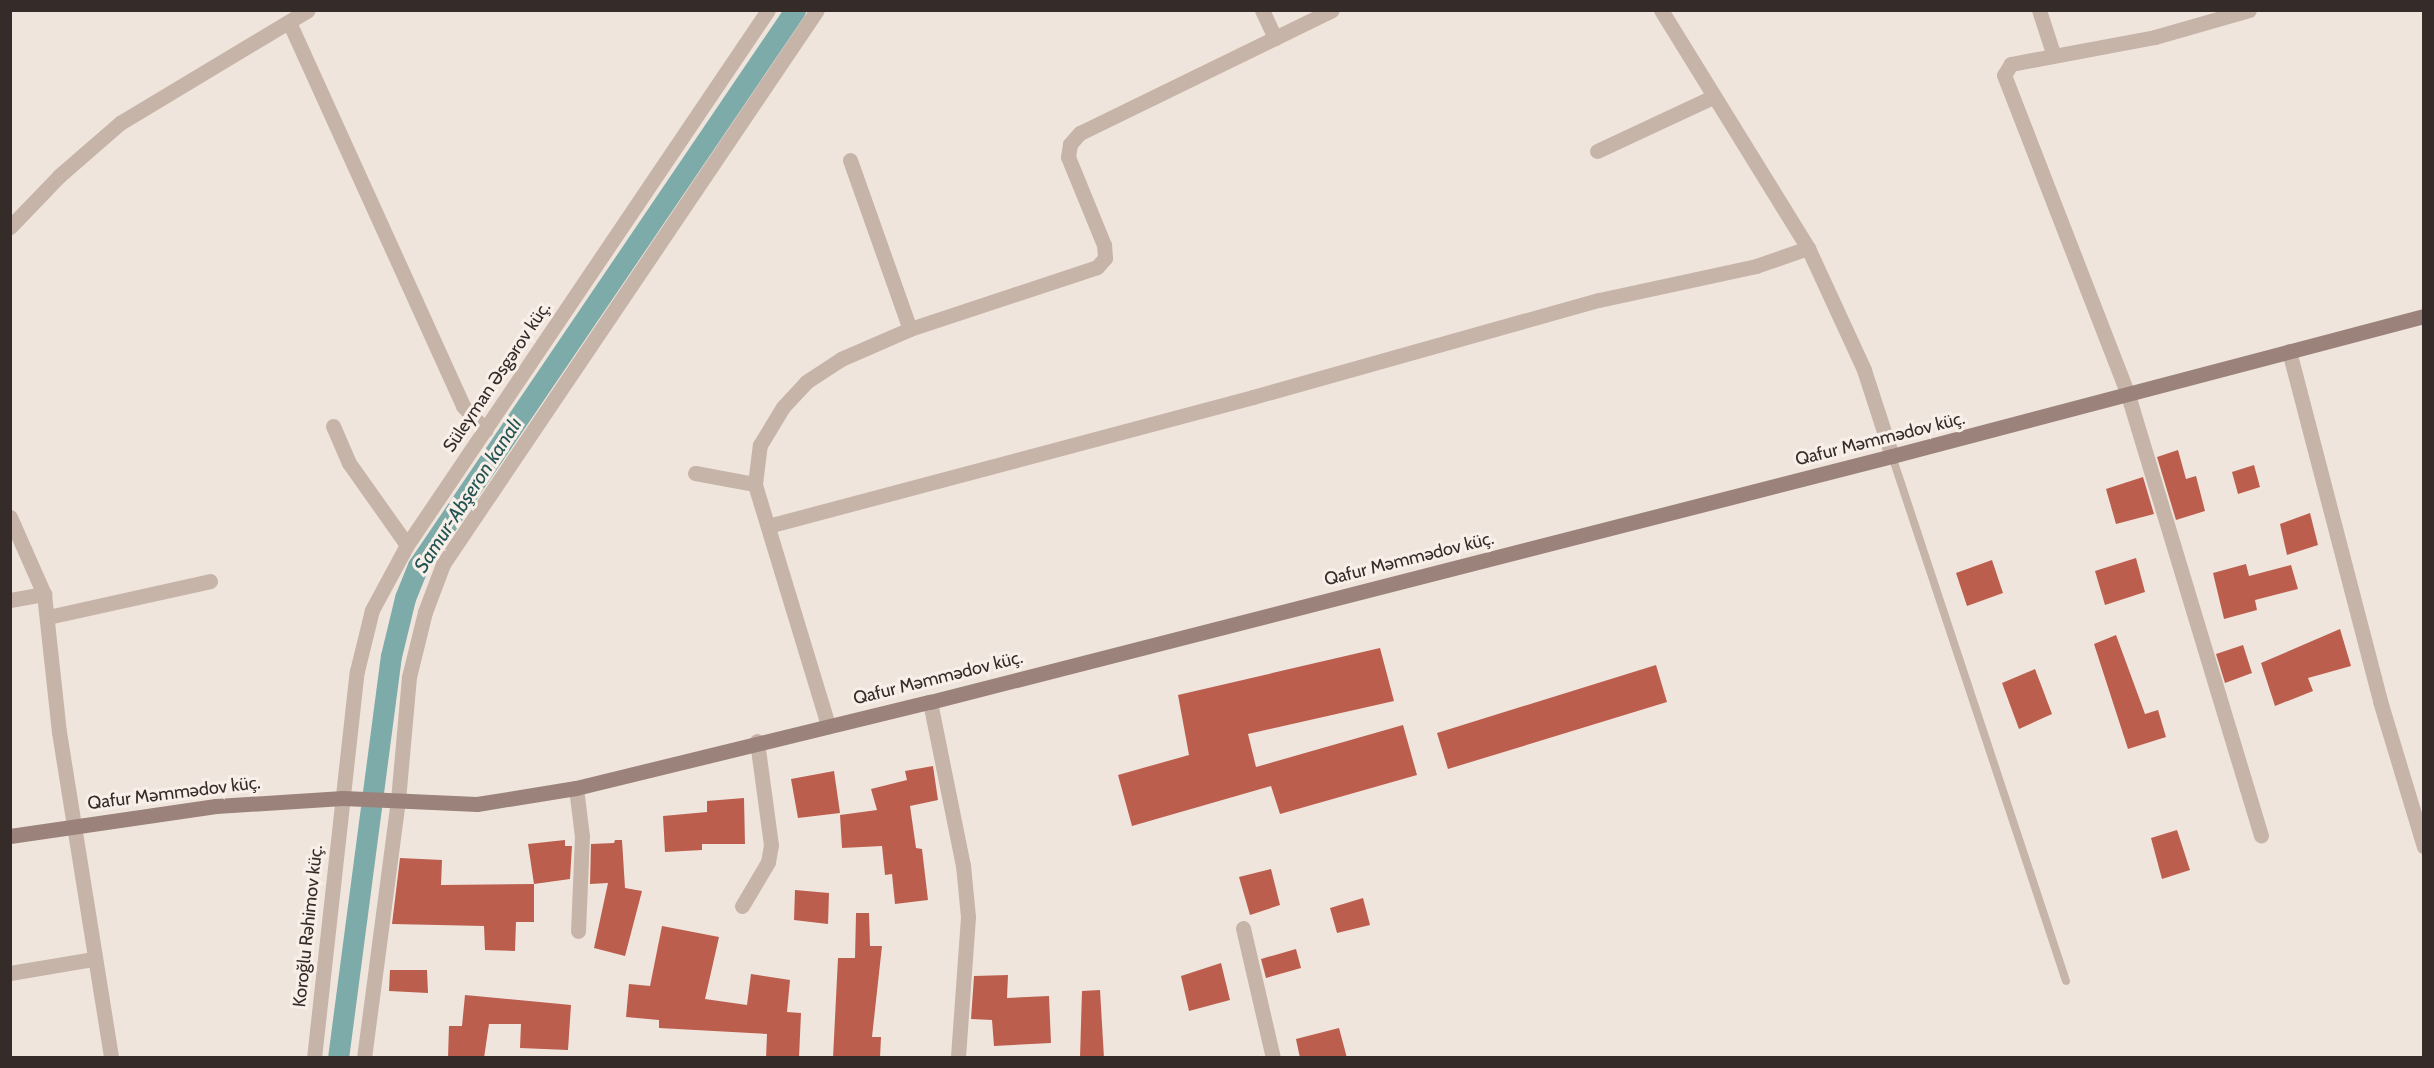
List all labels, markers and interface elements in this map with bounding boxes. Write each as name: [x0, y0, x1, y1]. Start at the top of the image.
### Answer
street label: Süleyman Əsgərov küç.: [439, 298, 555, 456]
street label: Qafur Məmmədov küç.: [1793, 407, 1967, 471]
water label: Samur-Abşeron kanalı: [409, 413, 527, 577]
street label: Qafur Məmmədov küç.: [1322, 527, 1496, 591]
street label: Qafur Məmmədov küç.: [851, 646, 1025, 710]
street label: Qafur Məmmədov küç.: [86, 772, 262, 814]
street label: Koroğlu Rəhimov küç.: [289, 844, 327, 1008]

